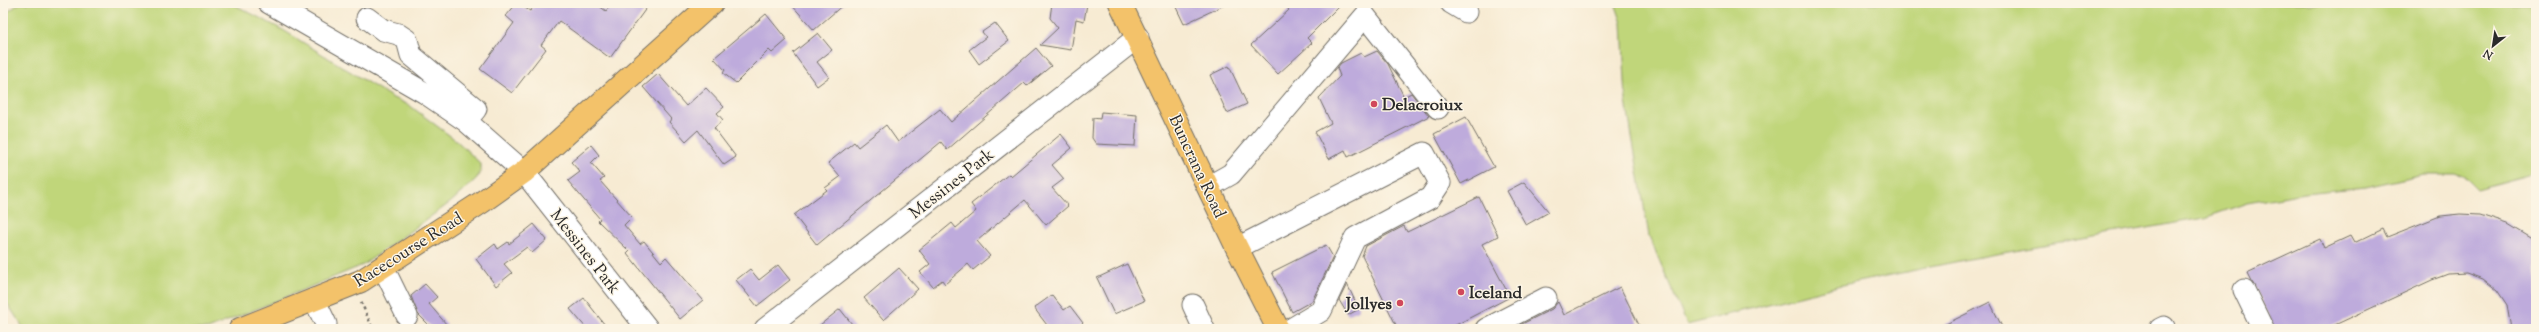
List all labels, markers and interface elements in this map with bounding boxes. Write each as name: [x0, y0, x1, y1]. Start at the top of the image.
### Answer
north arrow: [2473, 26, 2513, 66]
text: N: [2481, 45, 2497, 63]
place label: Delacroiux: [1382, 94, 1464, 118]
marker: Delacroiux: [1369, 99, 1379, 109]
street label: Buncrana Road: [1162, 111, 1231, 223]
street label: Messines Park: [905, 144, 1000, 225]
street label: Messines Park: [544, 205, 625, 300]
street label: Racecourse Road: [350, 207, 469, 294]
place label: Iceland: [1469, 282, 1523, 306]
marker: Iceland: [1456, 287, 1466, 297]
place label: Jollyes: [1344, 293, 1392, 317]
marker: Jollyes: [1395, 298, 1405, 308]

